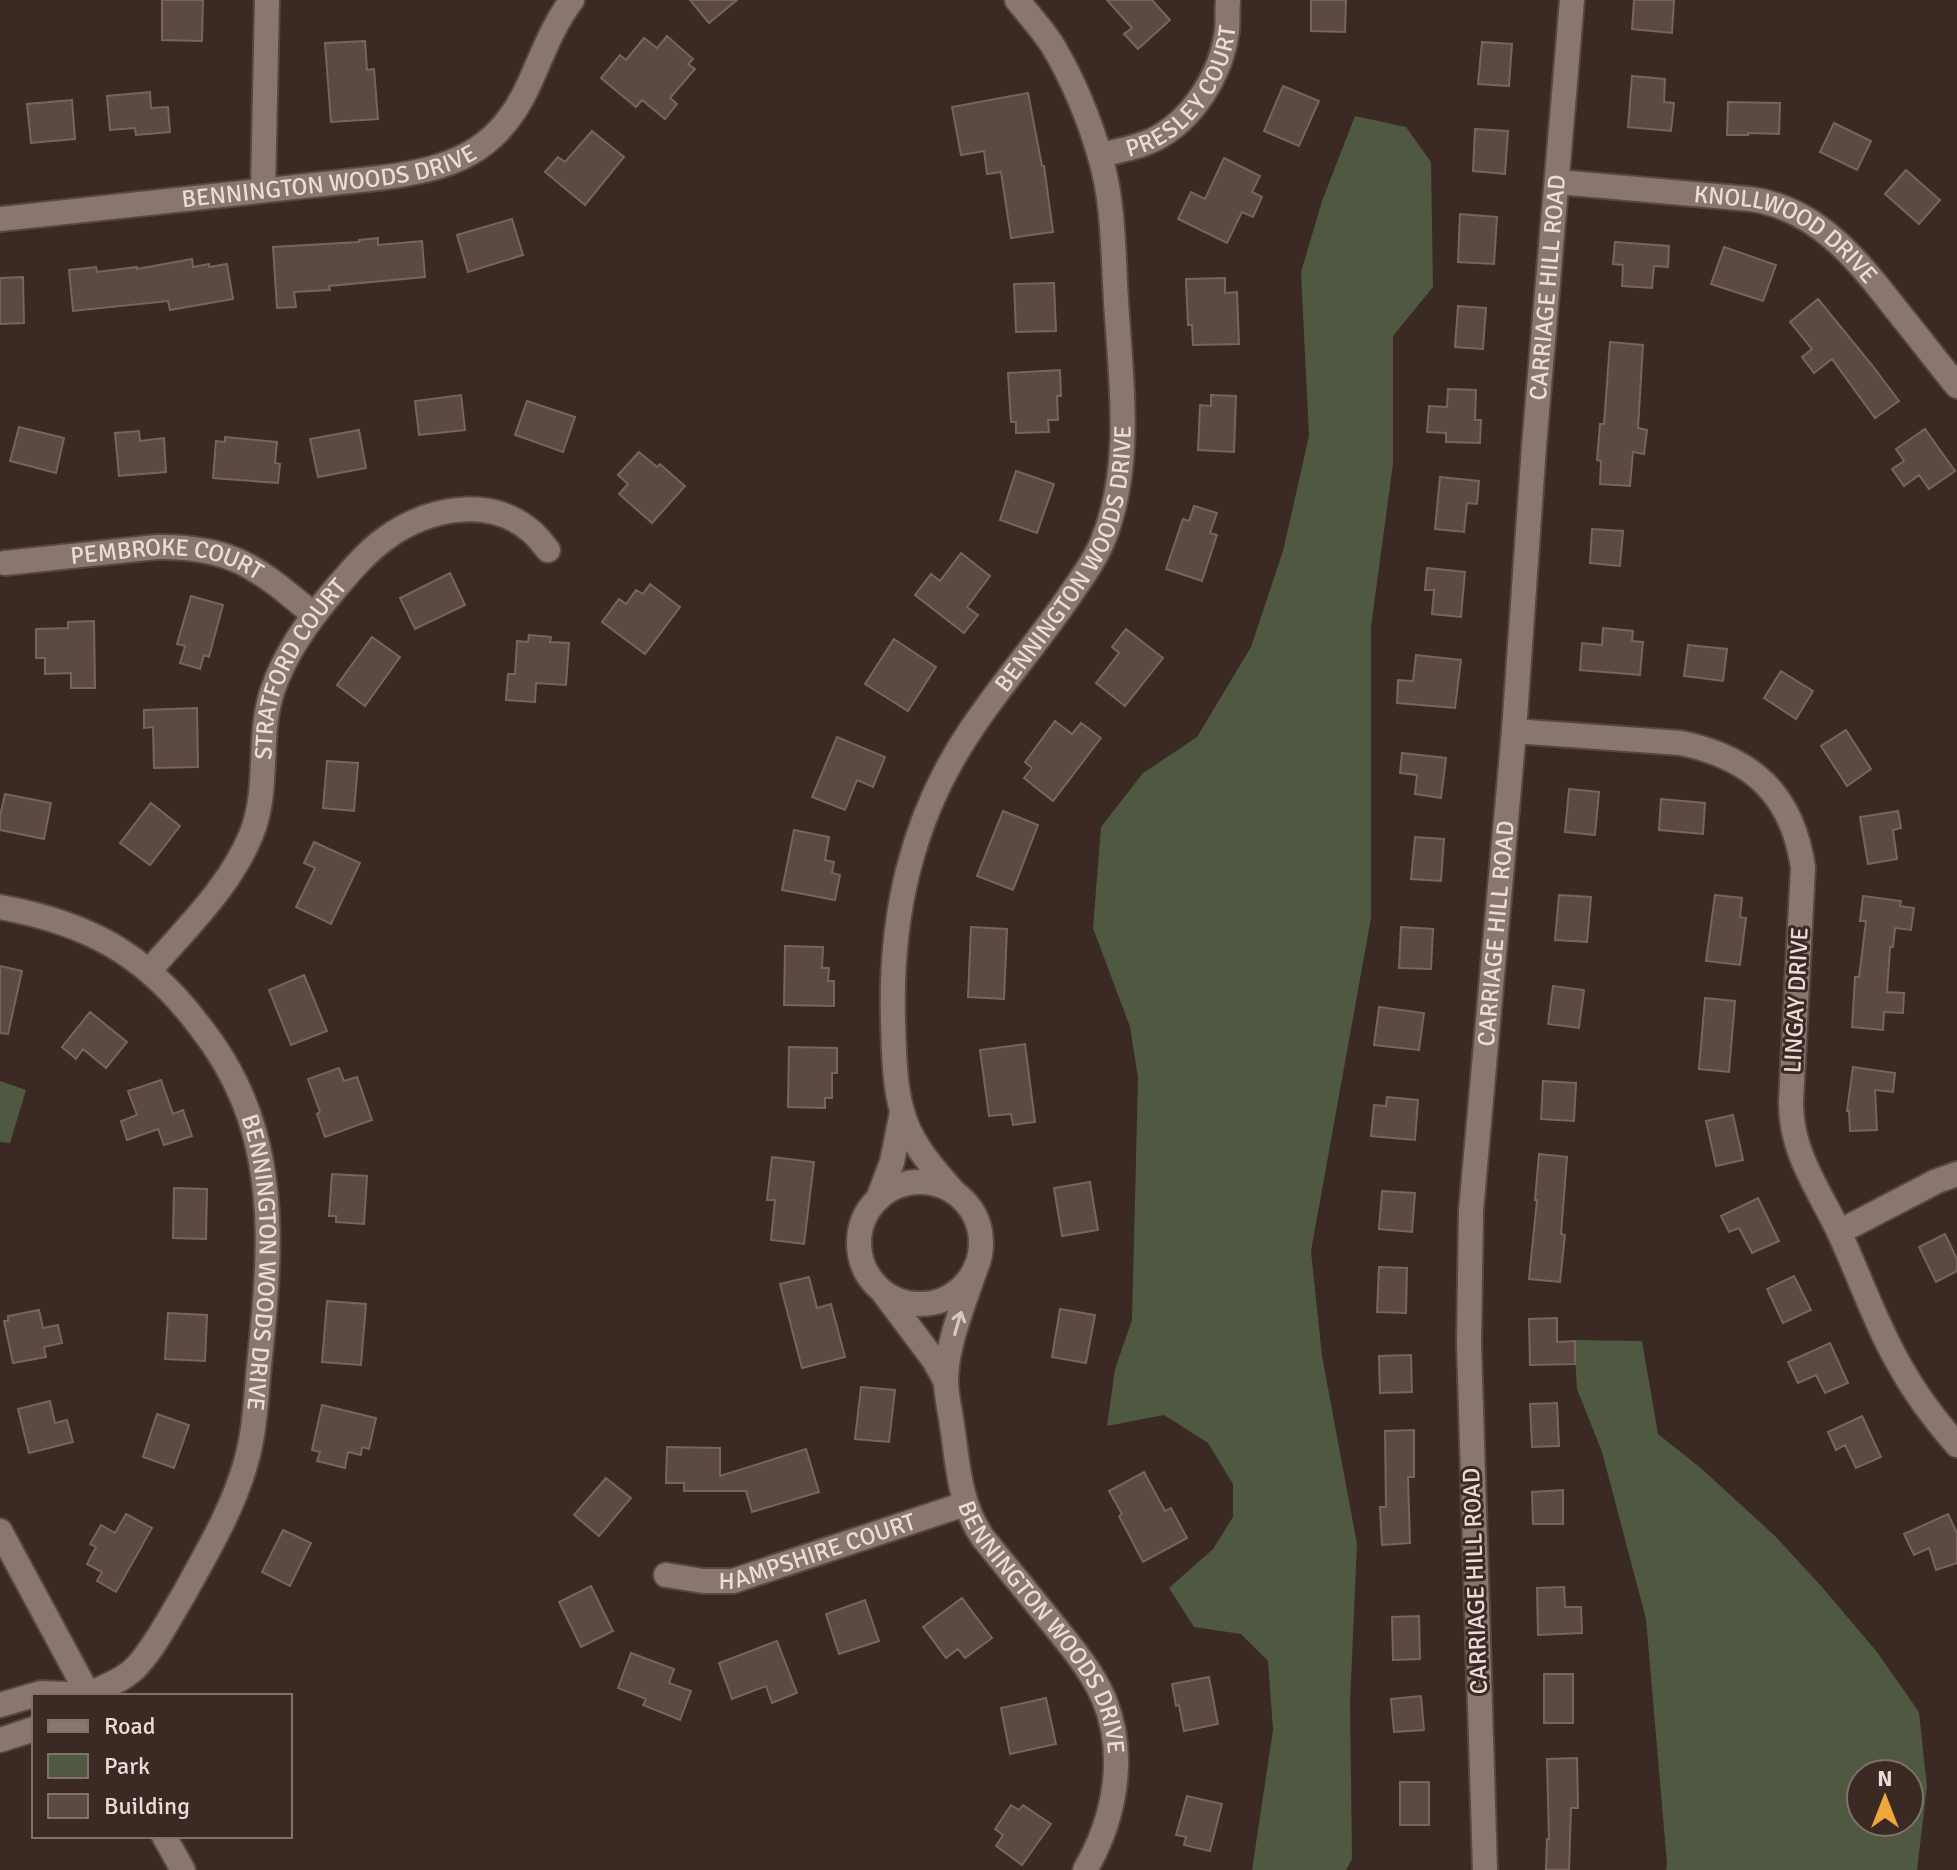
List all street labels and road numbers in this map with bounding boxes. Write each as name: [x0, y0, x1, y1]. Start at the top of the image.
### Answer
street label: PRESLEY COURT: [1122, 23, 1243, 164]
street label: BENNINGTON WOODS DRIVE: [180, 138, 482, 214]
street label: CARRIAGE HILL ROAD: [1523, 173, 1572, 402]
street label: KNOLLWOOD DRIVE: [1693, 179, 1884, 290]
street label: BENNINGTON WOODS DRIVE: [988, 425, 1138, 698]
street label: PEMBROKE COURT: [69, 532, 269, 586]
street label: STRATFORD COURT: [248, 572, 353, 760]
street label: CARRIAGE HILL ROAD: [1471, 819, 1521, 1048]
street label: LINGAY DRIVE: [1777, 926, 1815, 1074]
street label: BENNINGTON WOODS DRIVE: [235, 1110, 283, 1412]
street label: CARRIAGE HILL ROAD: [1456, 1467, 1494, 1695]
street label: BENNINGTON WOODS DRIVE: [951, 1496, 1131, 1755]
street label: HAMPSHIRE COURT: [719, 1506, 920, 1596]

